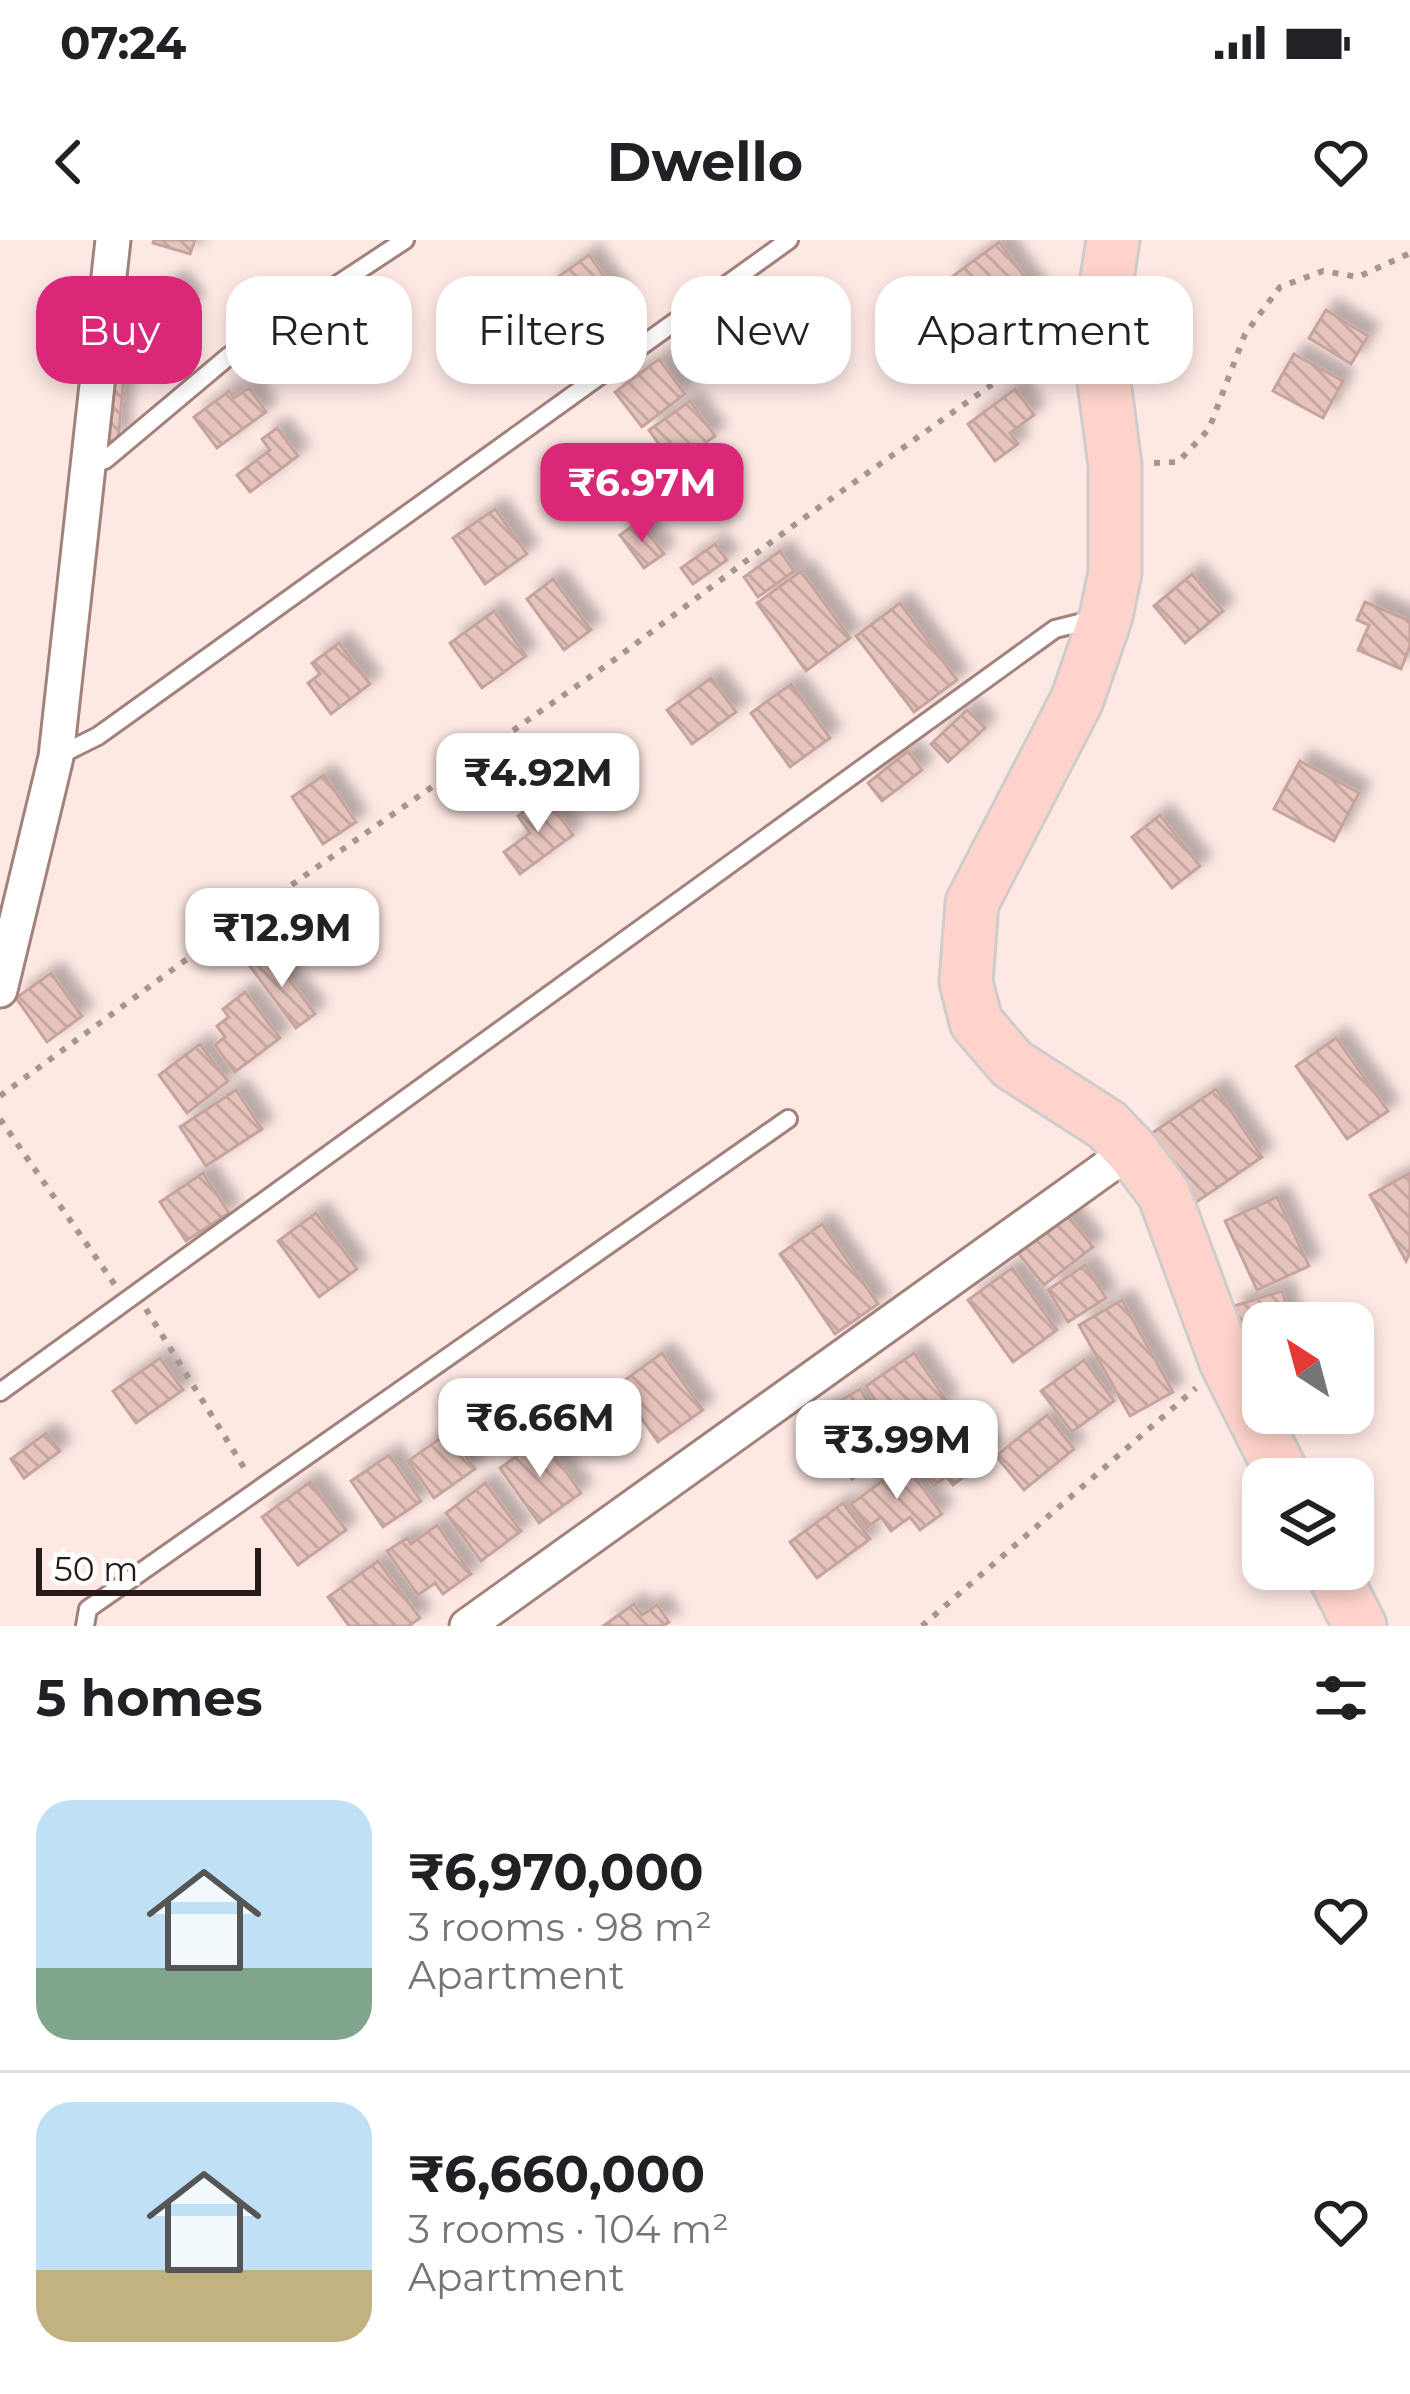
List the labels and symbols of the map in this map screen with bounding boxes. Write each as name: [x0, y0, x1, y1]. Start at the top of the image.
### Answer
pin: ₹6.97M: [544, 443, 740, 545]
pin: ₹4.92M: [440, 733, 636, 835]
pin: ₹12.9M: [184, 888, 380, 990]
north arrow: [1242, 1302, 1374, 1434]
pin: ₹6.66M: [442, 1378, 638, 1480]
pin: ₹3.99M: [799, 1400, 995, 1502]
scale bar: [36, 1542, 261, 1595]

